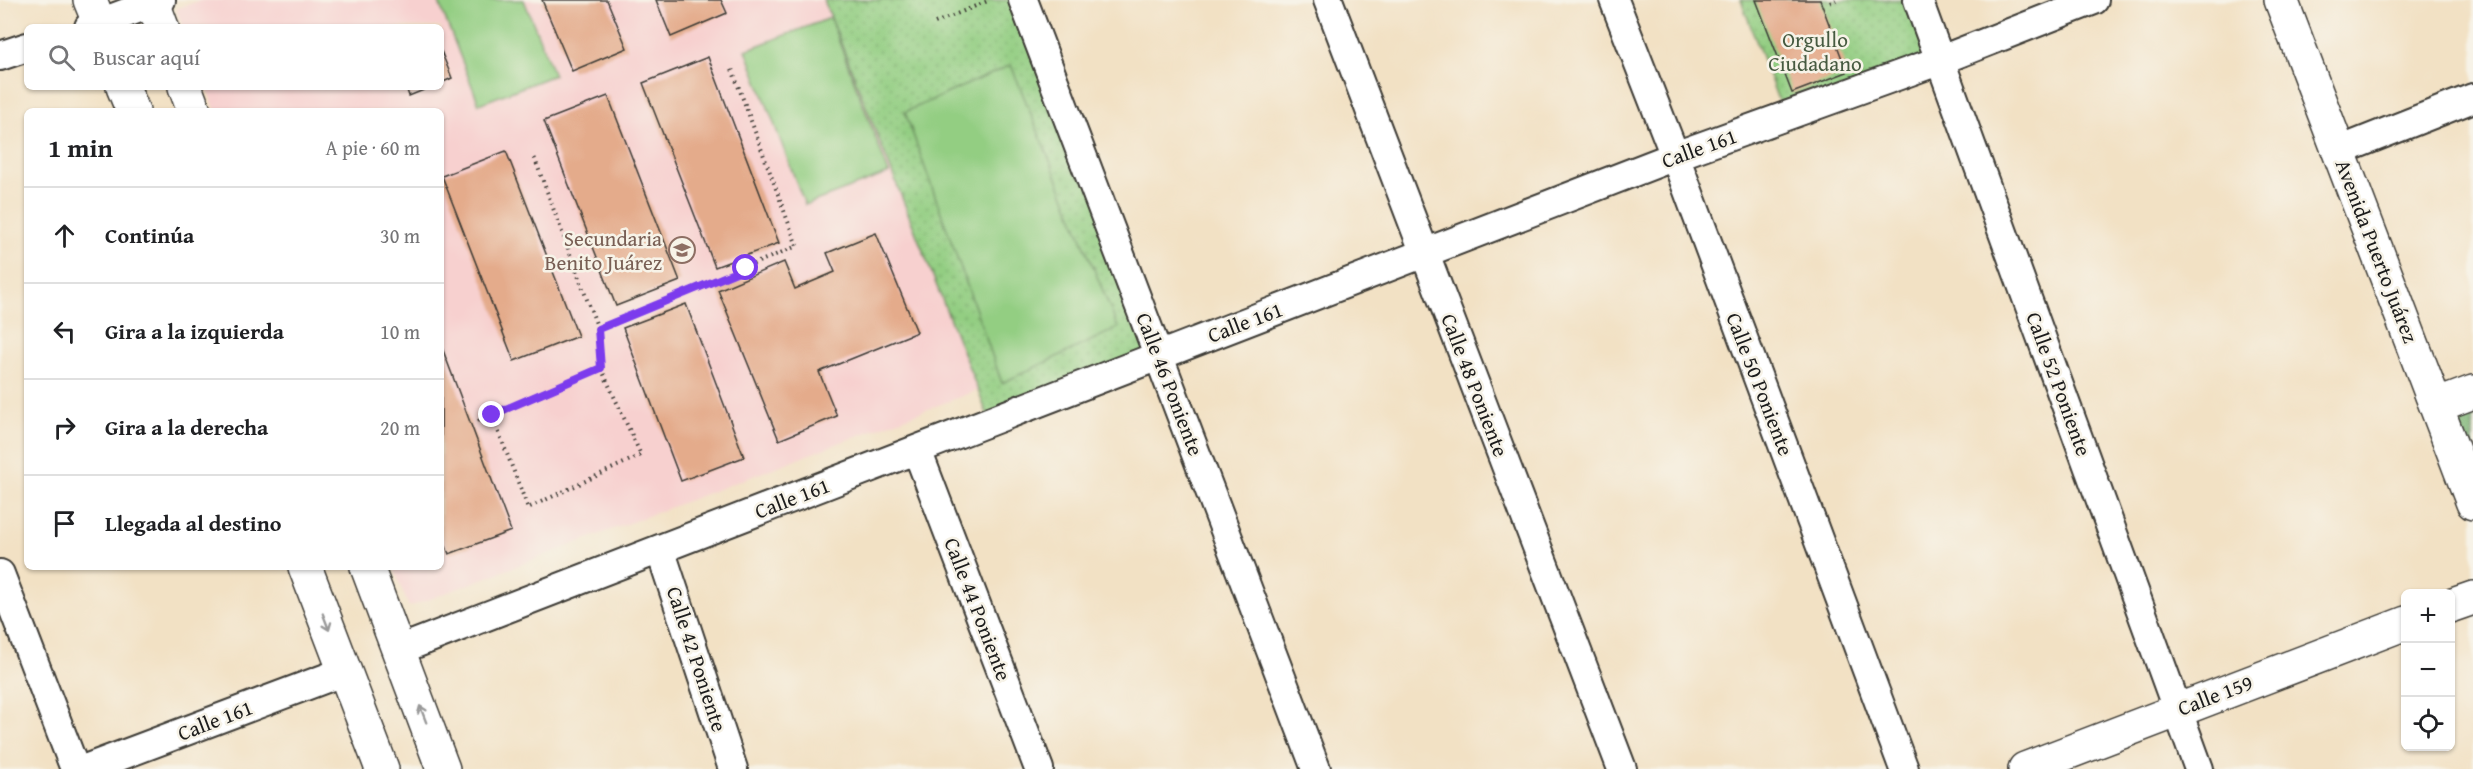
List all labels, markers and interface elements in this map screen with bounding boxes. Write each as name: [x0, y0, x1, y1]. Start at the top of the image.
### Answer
search box: [24, 24, 444, 90]
park label: Orgullo Ciudadano: [1768, 24, 1862, 79]
icon: search: [45, 41, 78, 74]
text: Buscar aquí: [93, 41, 200, 73]
street label: Calle 161: [1657, 120, 1741, 176]
text: 1 min: [48, 128, 113, 167]
text: A pie · 60 m: [326, 133, 420, 162]
street label: Avenida Puerto Juárez: [2328, 155, 2426, 347]
icon: ahead: [48, 219, 81, 252]
text: Continúa: [105, 219, 194, 251]
text: 30 m: [380, 221, 420, 250]
place label: Secundaria Benito Juárez: [545, 223, 662, 278]
school or university icon: Secundaria Benito Juárez: [667, 235, 697, 265]
route start: [732, 254, 758, 280]
street label: Calle 161: [1203, 294, 1287, 350]
street label: Calle 46 Poniente: [1128, 308, 1212, 460]
street label: Calle 50 Poniente: [1718, 308, 1802, 460]
street label: Calle 52 Poniente: [2019, 308, 2099, 460]
street label: Calle 48 Poniente: [1433, 309, 1517, 461]
icon: left: [48, 315, 81, 348]
text: Gira a la izquierda: [105, 315, 284, 347]
text: 10 m: [380, 317, 420, 346]
route end: [478, 401, 504, 427]
icon: right: [48, 411, 81, 444]
text: Gira a la derecha: [105, 411, 268, 443]
text: 20 m: [380, 413, 420, 442]
street label: Calle 161: [750, 470, 834, 526]
icon: arrive: [48, 507, 81, 540]
text: Llegada al destino: [105, 507, 281, 539]
street label: Calle 44 Poniente: [936, 533, 1020, 685]
street label: Calle 42 Poniente: [659, 582, 735, 736]
map controls: [2401, 589, 2455, 751]
button: +: [2401, 589, 2455, 643]
one-way arrow: [321, 612, 332, 631]
button: −: [2401, 643, 2455, 697]
street label: Calle 159: [2173, 667, 2257, 723]
street label: Calle 161: [173, 692, 257, 748]
button: locate: [2401, 697, 2455, 751]
one-way arrow: [416, 705, 427, 724]

